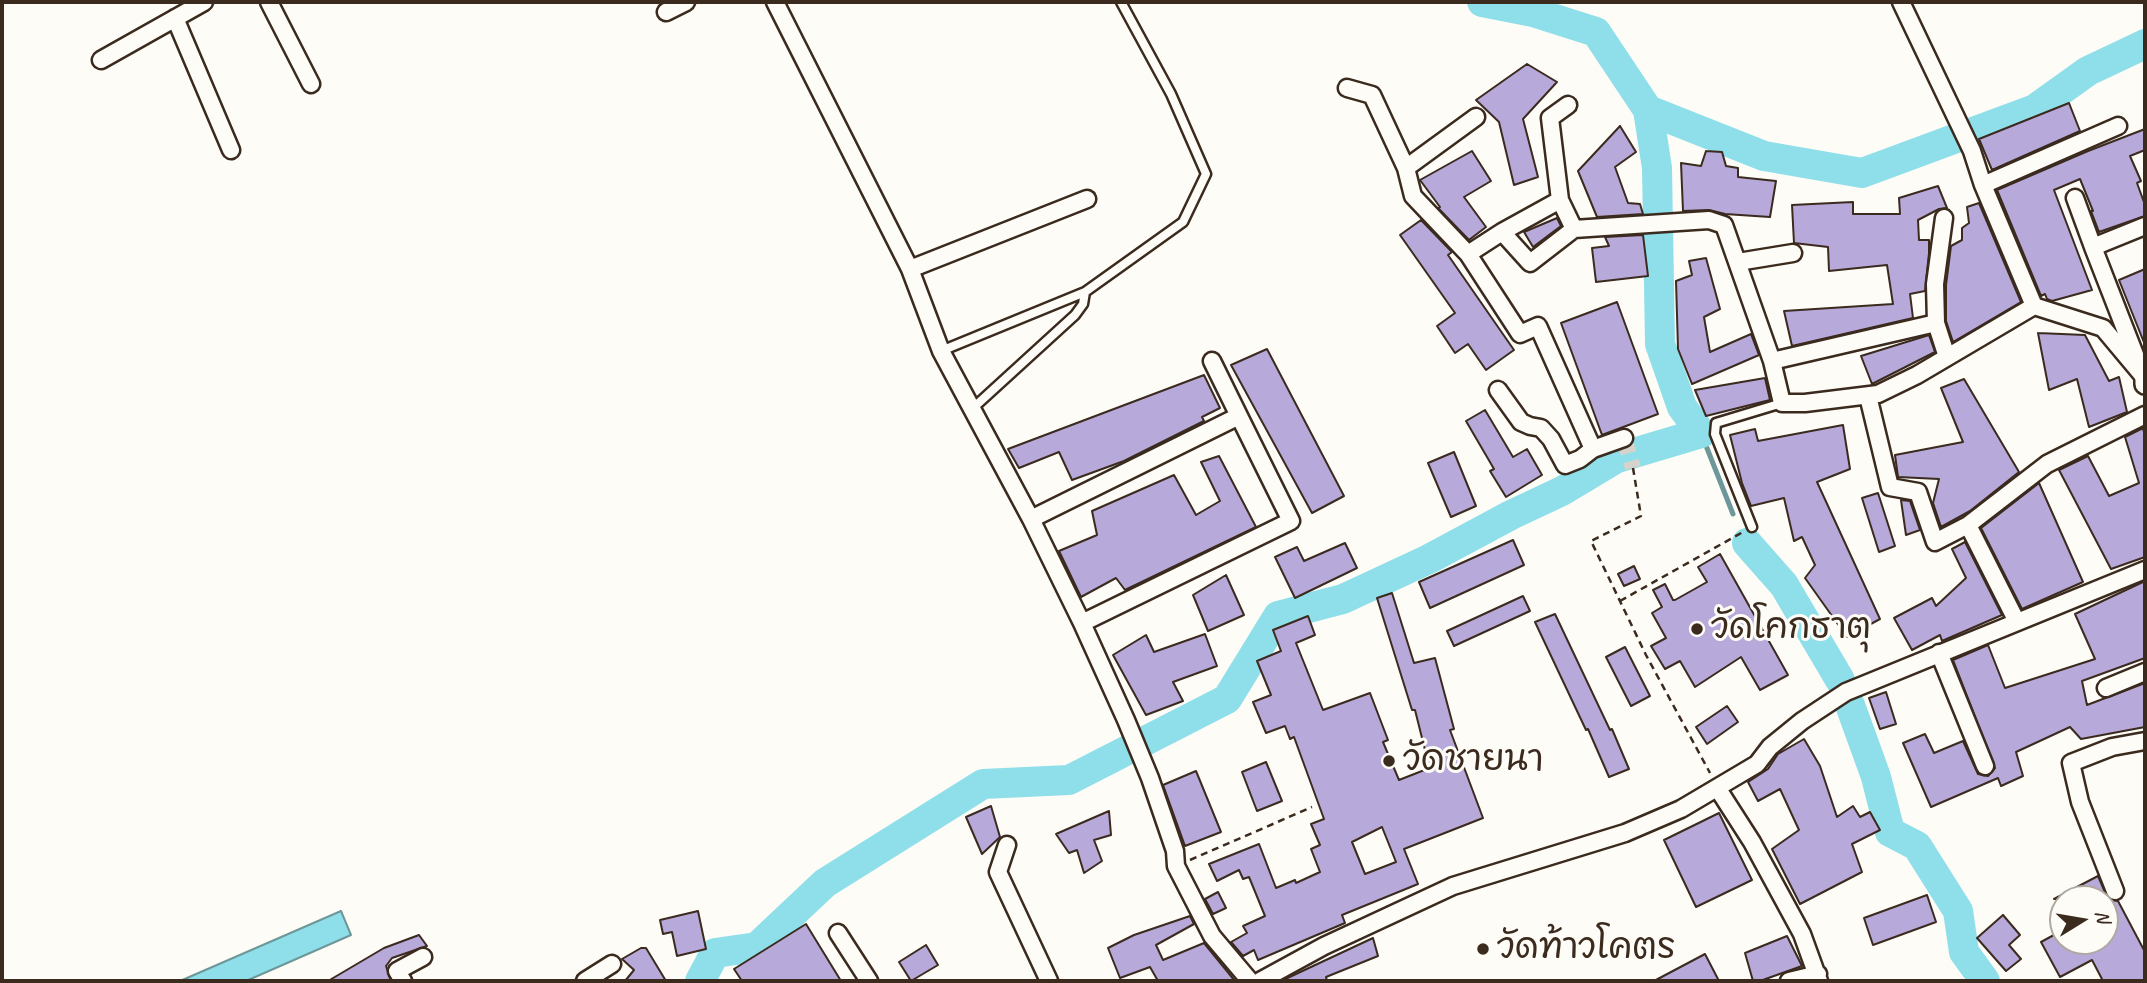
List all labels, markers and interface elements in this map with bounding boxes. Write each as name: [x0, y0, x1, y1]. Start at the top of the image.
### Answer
place label: วัดโคกธาตุ: [1711, 608, 1871, 650]
marker: วัดโคกธาตุ: [1689, 621, 1705, 637]
place label: วัดชายนา: [1403, 740, 1543, 782]
marker: วัดชายนา: [1381, 753, 1397, 769]
north arrow: [2049, 885, 2119, 955]
text: N: [2090, 908, 2116, 924]
place label: วัดท้าวโคตร: [1497, 928, 1675, 970]
marker: วัดท้าวโคตร: [1475, 941, 1491, 957]

